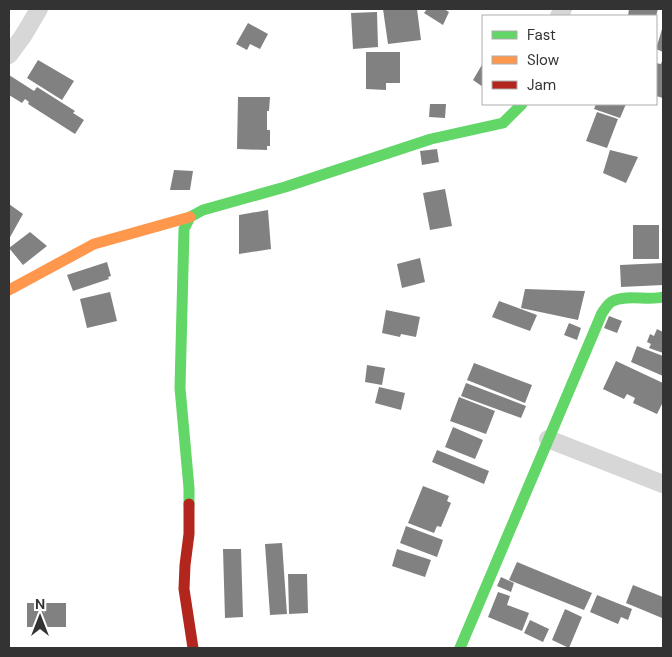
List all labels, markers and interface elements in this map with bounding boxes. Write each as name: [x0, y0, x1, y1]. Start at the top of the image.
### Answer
legend: [482, 15, 657, 105]
text: Fast: [527, 25, 556, 45]
text: Slow: [527, 50, 560, 70]
text: Jam: [527, 75, 556, 95]
north arrow: [15, 592, 65, 642]
text: N: [35, 595, 45, 613]

